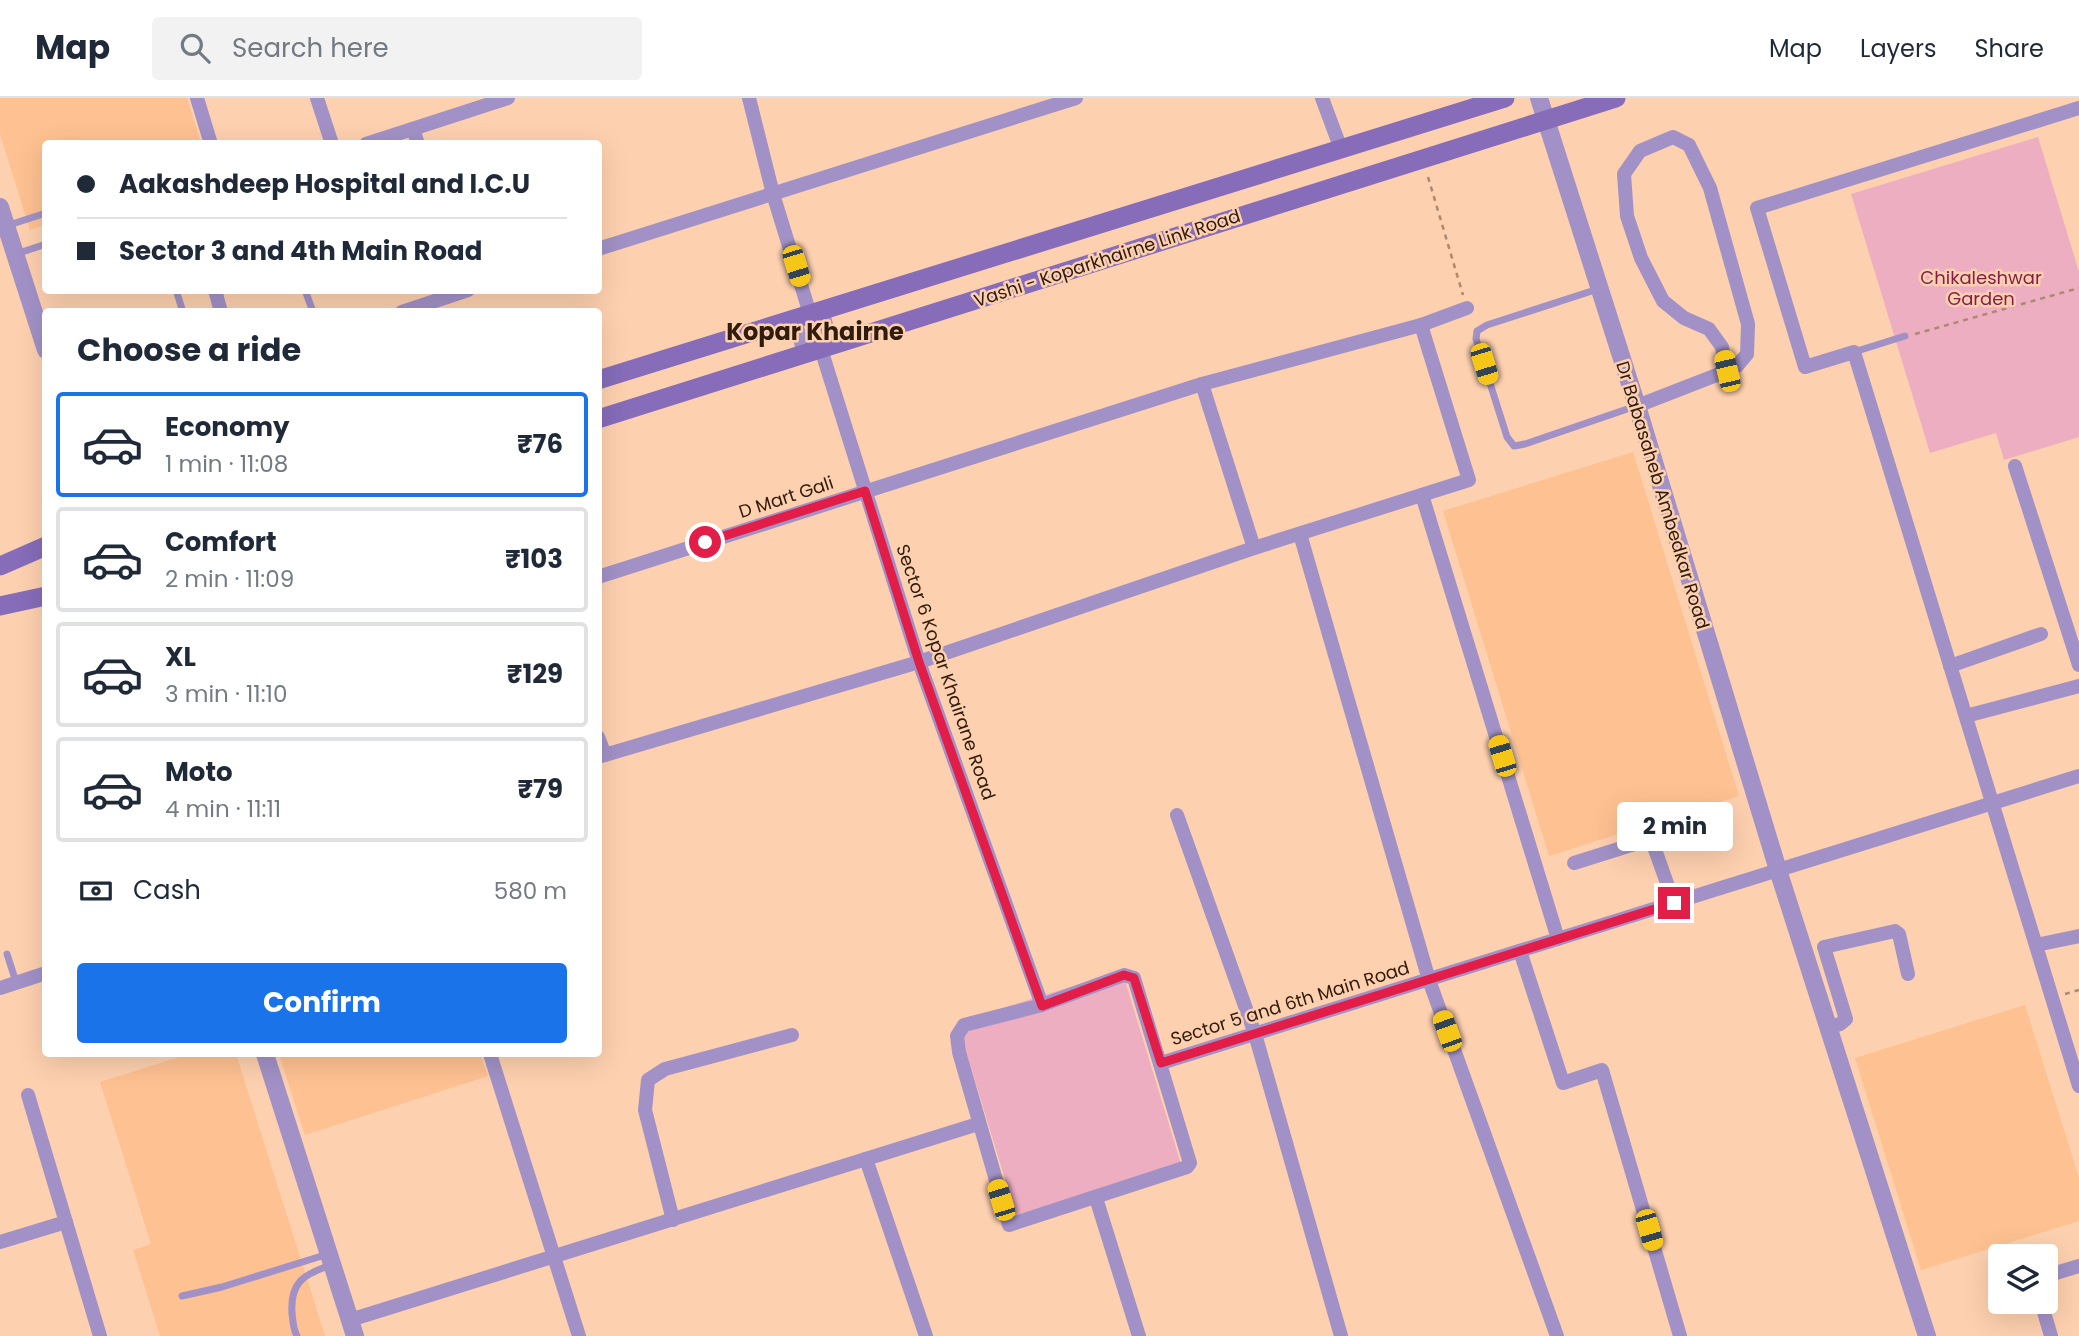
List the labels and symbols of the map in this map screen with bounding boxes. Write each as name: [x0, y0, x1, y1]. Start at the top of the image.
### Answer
street label: Vashi - Koparkhairne Link Road: [971, 203, 1243, 313]
car: [780, 243, 813, 289]
park label: Chikaleshwar Garden: [1920, 265, 2042, 311]
district label: Kopar Khairne: [726, 315, 904, 348]
car: [1468, 341, 1501, 387]
car: [1713, 348, 1742, 394]
street label: Dr Babasaheb Ambedkar Road: [1610, 358, 1716, 632]
street label: D Mart Gali: [735, 470, 837, 524]
route start: [689, 526, 721, 558]
street label: Sector 6 Kopar Khairane Road: [890, 541, 1002, 803]
car: [1486, 733, 1519, 779]
callout: 2 min: [1616, 802, 1732, 850]
route end: [1658, 887, 1690, 919]
street label: Sector 5 and 6th Main Road: [1168, 955, 1412, 1051]
car: [1430, 1008, 1465, 1054]
car: [985, 1177, 1018, 1223]
car: [1634, 1207, 1665, 1253]

